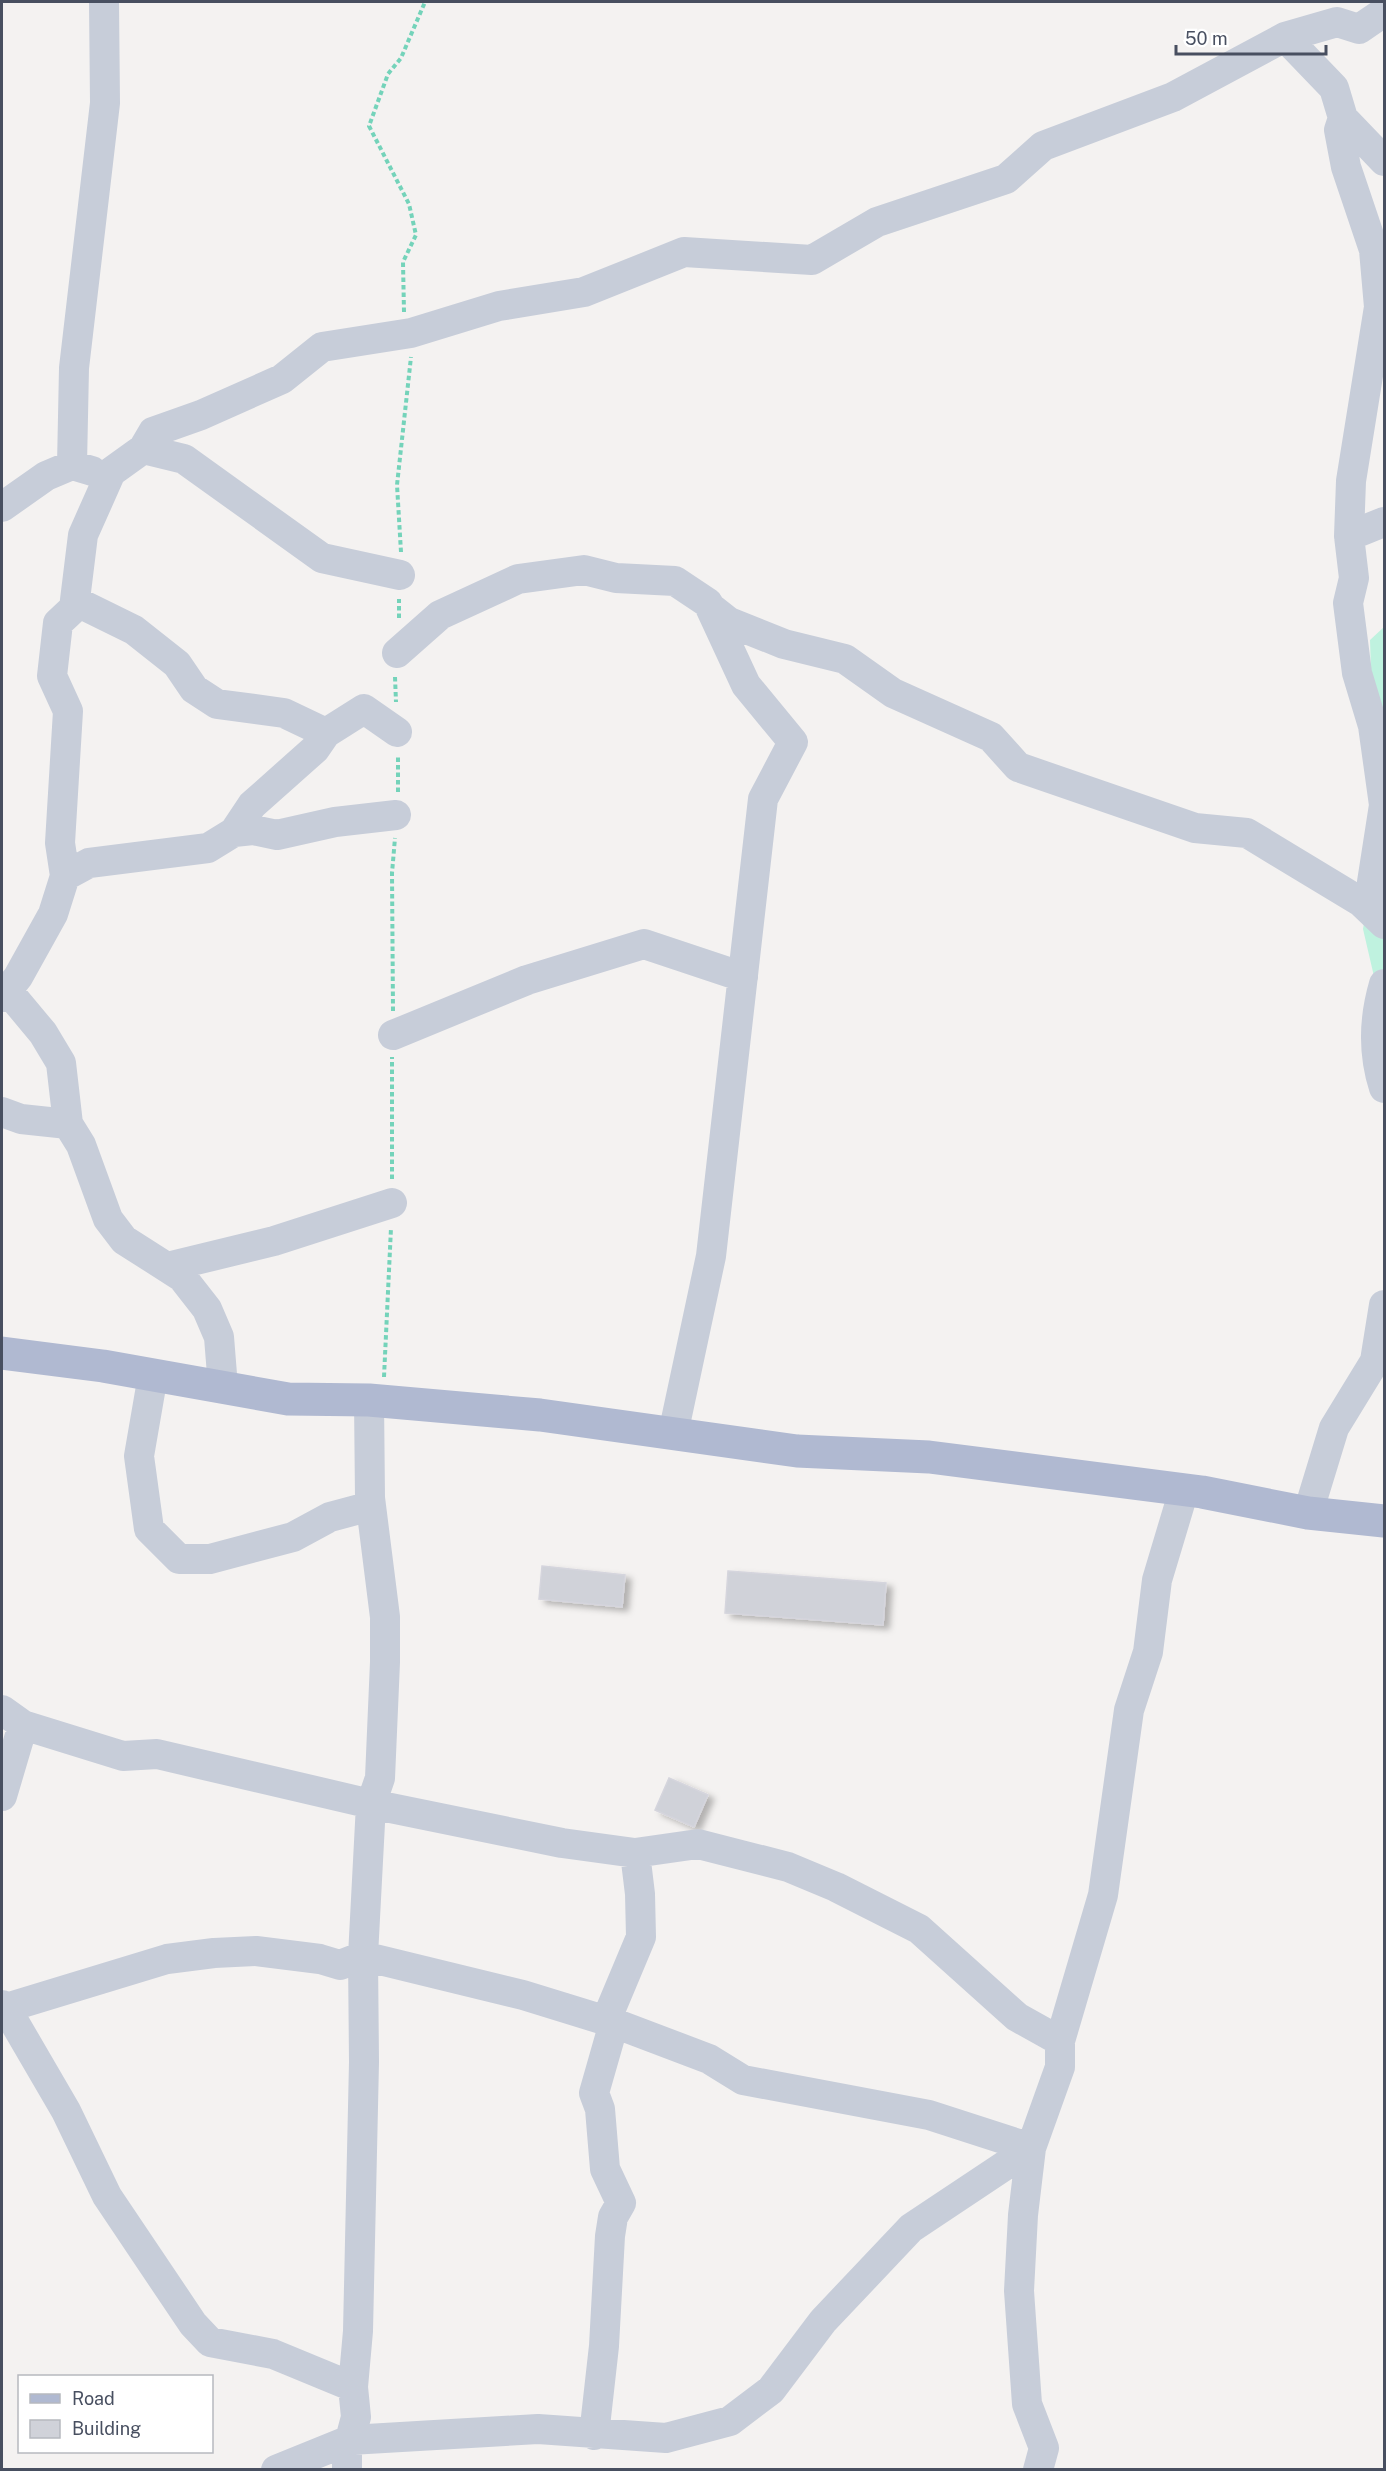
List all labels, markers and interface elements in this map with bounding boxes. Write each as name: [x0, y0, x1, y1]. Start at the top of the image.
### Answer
scale bar: [1176, 18, 1326, 56]
text: 50 m: [1185, 28, 1228, 49]
legend: [18, 2375, 213, 2453]
text: Road: [72, 2388, 115, 2409]
text: Building: [72, 2418, 141, 2439]

